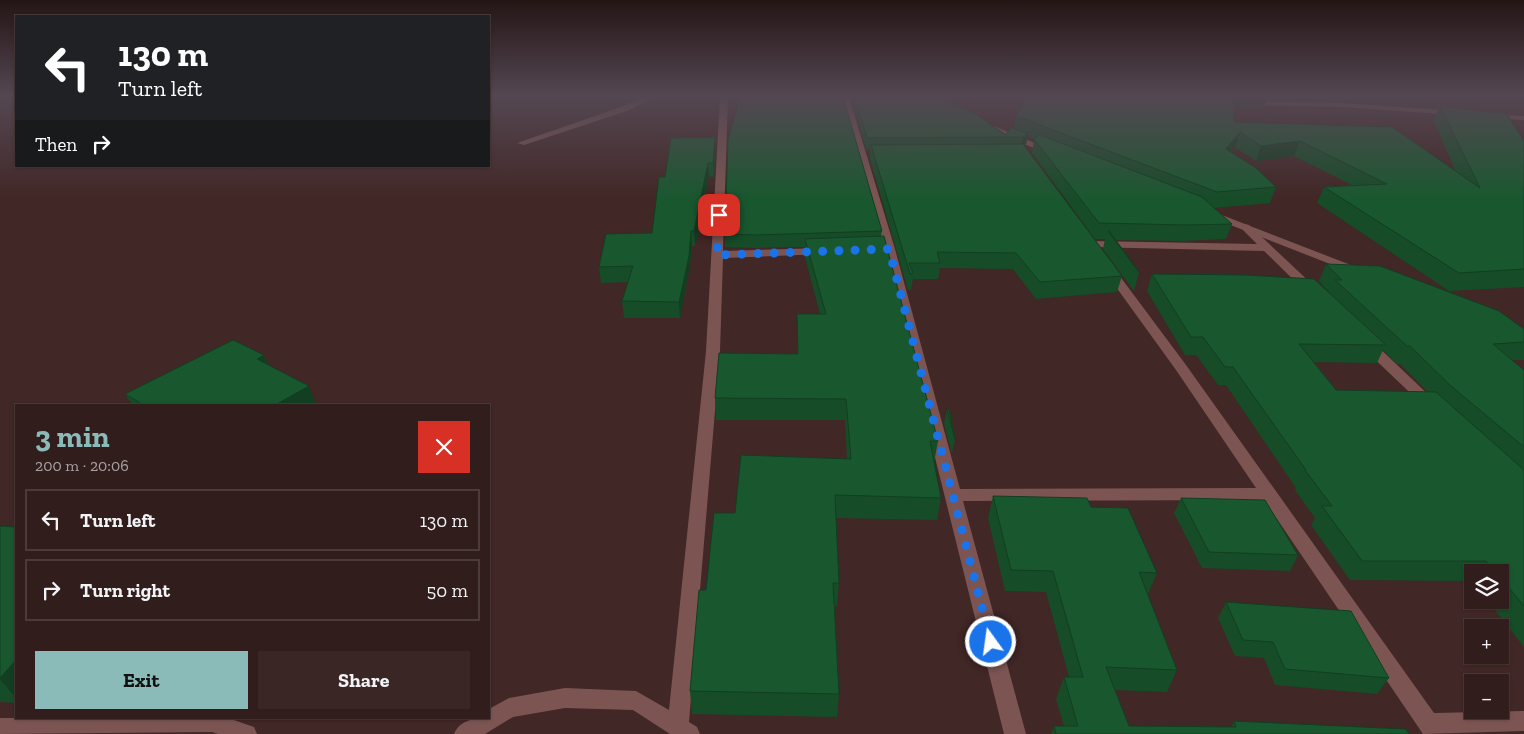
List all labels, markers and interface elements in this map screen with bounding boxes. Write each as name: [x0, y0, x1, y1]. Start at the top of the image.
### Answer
text: 130 m: [118, 33, 208, 75]
icon: left: [35, 35, 100, 100]
text: Turn left: [118, 75, 202, 102]
icon: right: [87, 130, 115, 158]
text: Then: [35, 133, 77, 156]
pin: [698, 194, 740, 236]
icon: arrive: [705, 201, 733, 229]
text: 3 min: [35, 419, 110, 455]
button: close: [418, 421, 470, 473]
text: 200 m · 20:06: [35, 456, 129, 475]
icon: left: [37, 506, 65, 534]
text: Turn left: [80, 509, 155, 532]
text: 130 m: [420, 509, 468, 532]
map controls: [1464, 564, 1509, 719]
button: layers: [1464, 564, 1509, 609]
icon: right: [37, 576, 65, 604]
text: Turn right: [80, 579, 170, 602]
text: 50 m: [427, 579, 468, 602]
position arrow: [964, 615, 1016, 667]
button: +: [1464, 619, 1509, 664]
button: Exit: [35, 651, 248, 709]
button: Share: [258, 651, 470, 709]
button: −: [1464, 674, 1509, 719]

